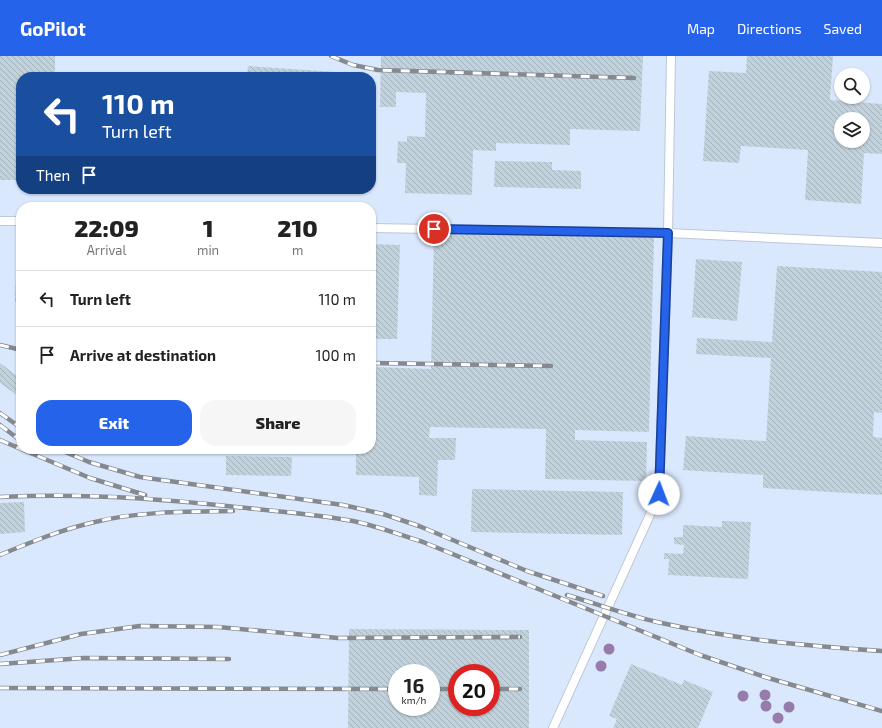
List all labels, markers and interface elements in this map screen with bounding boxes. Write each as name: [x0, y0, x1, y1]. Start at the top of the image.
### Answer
text: GoPilot: [20, 17, 86, 40]
text: Map: [687, 20, 715, 37]
text: Directions: [737, 20, 802, 37]
text: Saved: [824, 20, 862, 37]
map controls: [834, 68, 870, 148]
button: search: [834, 68, 870, 104]
text: 110 m: [102, 86, 175, 120]
icon: left: [36, 88, 88, 140]
button: layers: [834, 112, 870, 148]
text: Turn left: [102, 120, 172, 142]
icon: arrive: [78, 164, 100, 186]
text: Then: [36, 166, 70, 184]
pin: [417, 212, 451, 246]
text: 22:09: [74, 213, 139, 242]
text: 1: [203, 213, 214, 242]
text: 210: [277, 213, 318, 242]
icon: arrive: [423, 218, 445, 240]
text: Arrival: [87, 242, 126, 258]
text: min: [197, 242, 219, 258]
text: m: [292, 242, 303, 258]
icon: left: [36, 288, 58, 310]
text: Turn left: [70, 290, 131, 308]
text: 110 m: [319, 290, 356, 308]
icon: arrive: [36, 344, 58, 366]
text: Arrive at destination: [70, 346, 216, 364]
text: 100 m: [315, 346, 356, 364]
button: Exit: [36, 400, 192, 446]
button: Share: [200, 400, 356, 446]
position arrow: [638, 473, 680, 515]
speed limit sign: 20: [448, 664, 500, 716]
text: 16: [404, 673, 424, 697]
text: km/h: [402, 694, 426, 706]

